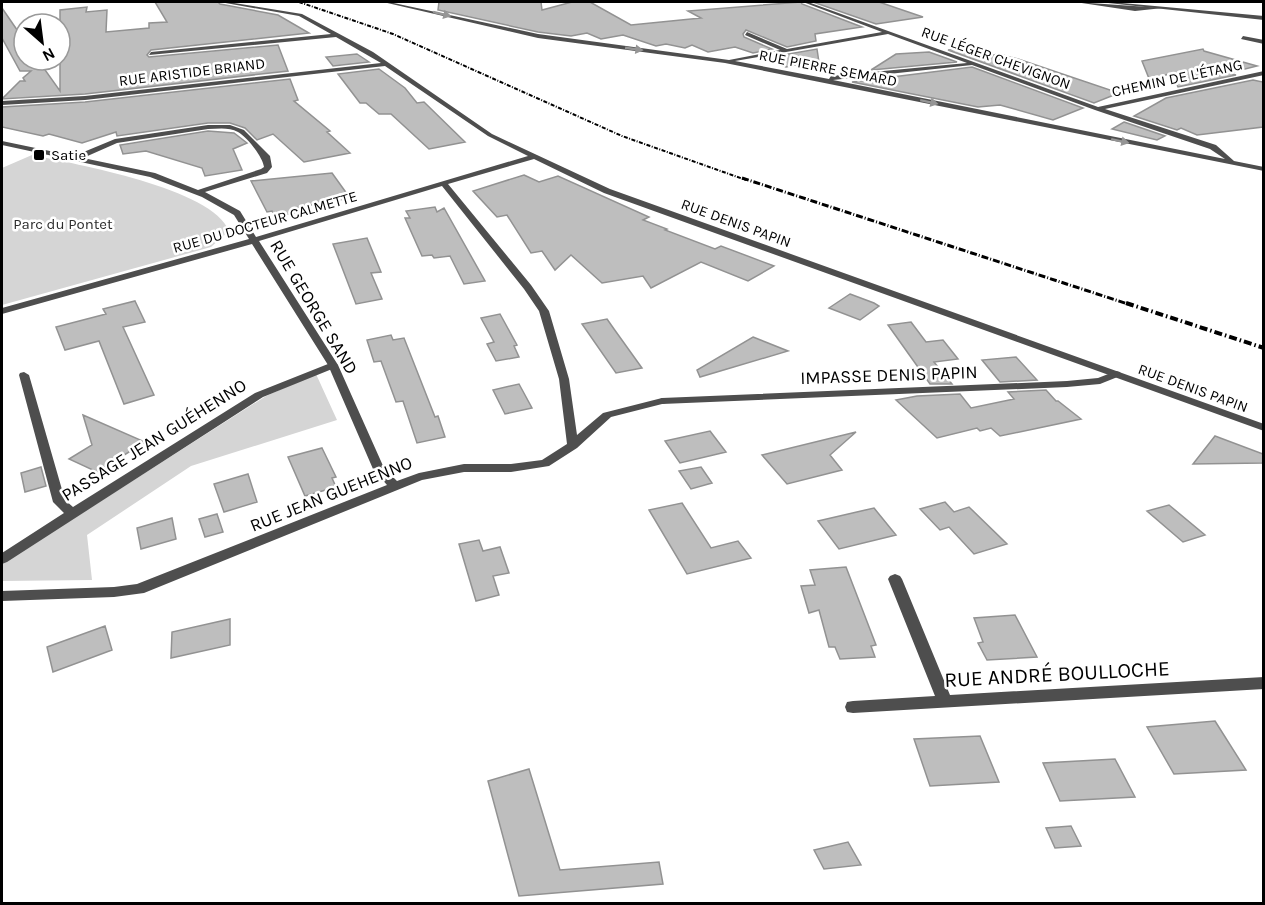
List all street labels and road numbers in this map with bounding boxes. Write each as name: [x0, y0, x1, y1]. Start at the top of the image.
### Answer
street label: RUE LÉGER CHEVIGNON: [919, 23, 1073, 93]
street label: RUE PIERRE SEMARD: [757, 46, 899, 90]
street label: RUE ARISTIDE BRIAND: [118, 54, 266, 90]
street label: CHEMIN DE L'ÉTANG: [1110, 55, 1244, 101]
street label: RUE DU DOCTEUR CALMETTE: [171, 187, 359, 257]
street label: RUE DENIS PAPIN: [679, 195, 793, 251]
street label: RUE GEORGE SAND: [265, 236, 363, 378]
street label: RUE DENIS PAPIN: [1136, 360, 1250, 416]
street label: IMPASSE DENIS PAPIN: [800, 361, 978, 389]
street label: PASSAGE JEAN GUÉHENNO: [57, 373, 251, 506]
street label: RUE JEAN GUEHENNO: [247, 451, 415, 537]
street label: RUE ANDRÉ BOULLOCHE: [944, 656, 1170, 692]

